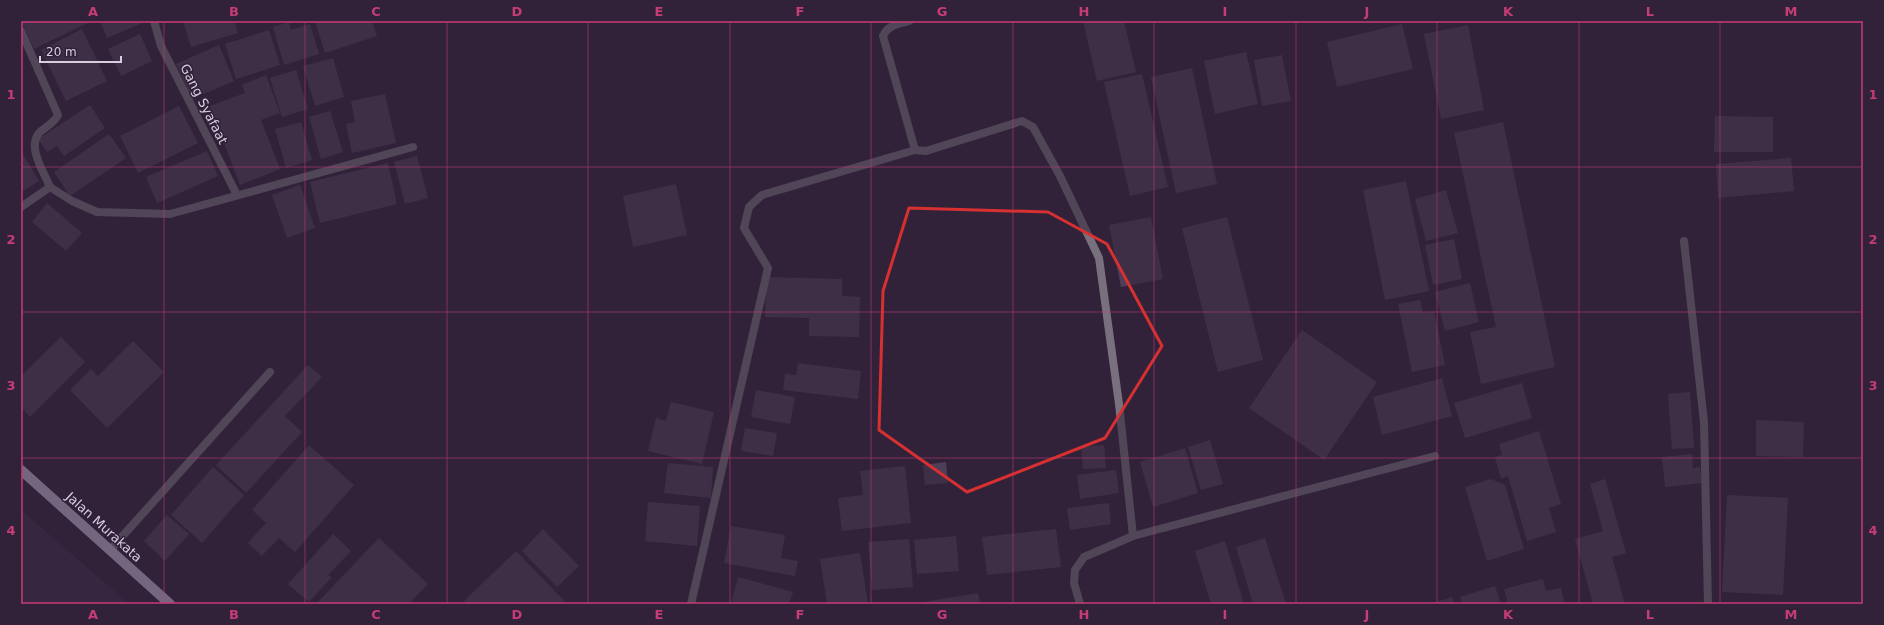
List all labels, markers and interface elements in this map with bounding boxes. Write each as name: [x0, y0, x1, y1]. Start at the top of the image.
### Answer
text: A: [88, 4, 98, 19]
text: B: [229, 4, 239, 19]
text: C: [371, 4, 381, 19]
text: D: [512, 4, 523, 19]
text: E: [655, 4, 663, 19]
text: F: [796, 4, 804, 19]
text: G: [937, 4, 947, 19]
text: H: [1079, 4, 1089, 19]
text: I: [1223, 4, 1227, 19]
text: J: [1364, 4, 1369, 19]
text: K: [1503, 4, 1514, 19]
text: L: [1646, 4, 1654, 19]
text: M: [1785, 4, 1797, 19]
scale bar: [40, 38, 121, 64]
text: 20 m: [46, 45, 77, 59]
street label: Gang Syafaat: [177, 61, 231, 147]
text: 1: [6, 87, 16, 102]
text: 1: [1868, 87, 1878, 102]
text: 2: [6, 232, 16, 247]
text: 2: [1868, 232, 1878, 247]
text: 3: [6, 378, 16, 393]
text: 3: [1868, 378, 1878, 393]
street label: Jalan Murakata: [62, 488, 145, 565]
text: 4: [6, 523, 16, 538]
text: 4: [1868, 523, 1878, 538]
text: A: [88, 607, 98, 622]
text: B: [229, 607, 239, 622]
text: C: [371, 607, 381, 622]
text: D: [512, 607, 523, 622]
text: E: [655, 607, 663, 622]
text: F: [796, 607, 804, 622]
text: G: [937, 607, 947, 622]
text: H: [1079, 607, 1089, 622]
text: I: [1223, 607, 1227, 622]
text: J: [1364, 607, 1369, 622]
text: K: [1503, 607, 1514, 622]
text: L: [1646, 607, 1654, 622]
text: M: [1785, 607, 1797, 622]

